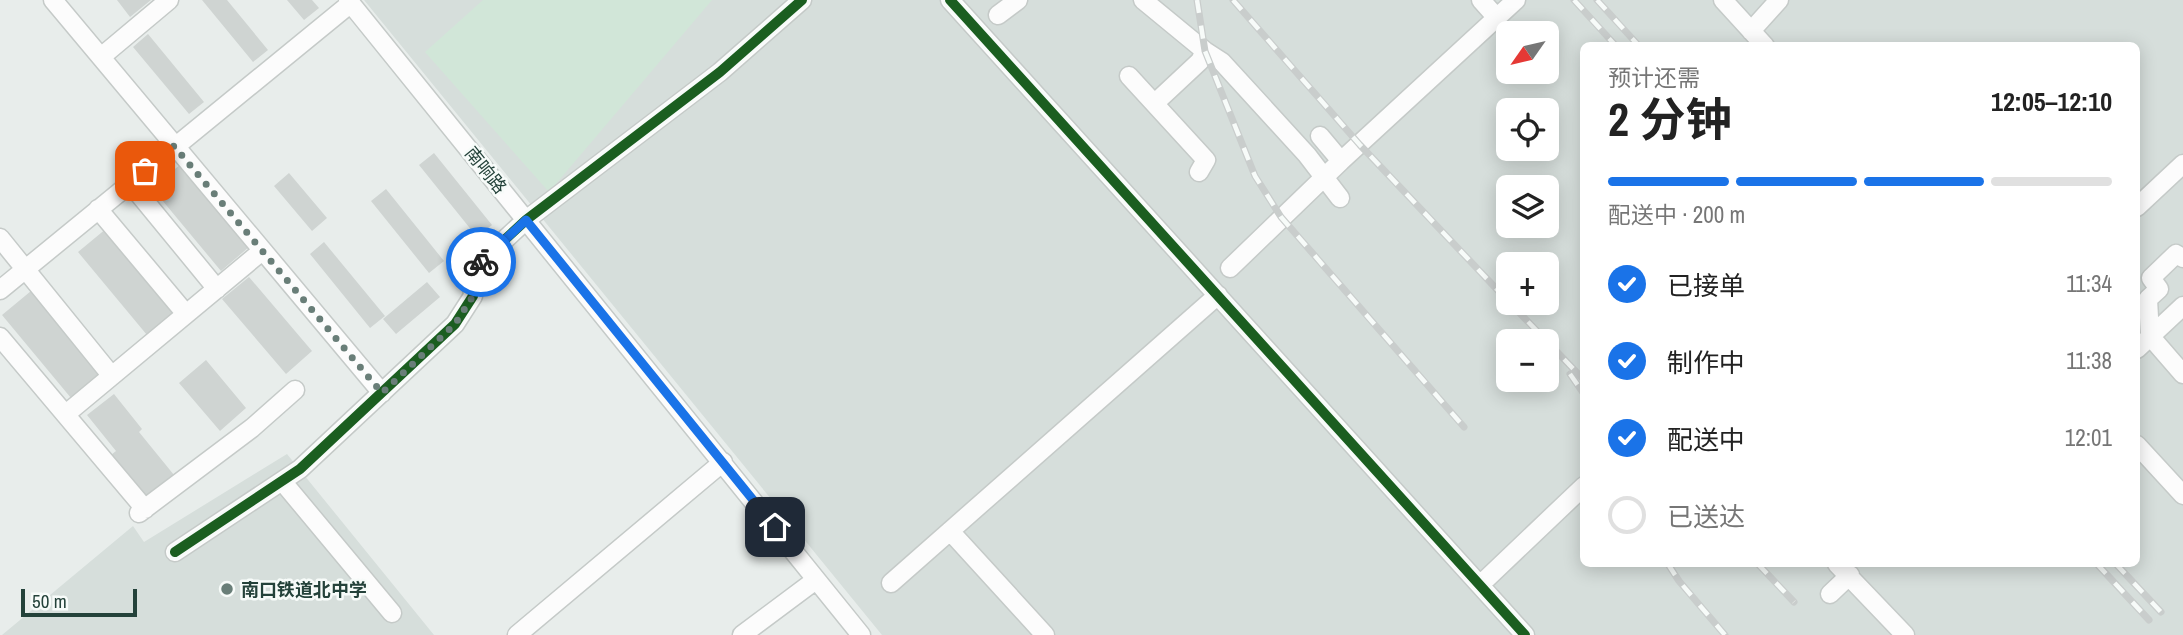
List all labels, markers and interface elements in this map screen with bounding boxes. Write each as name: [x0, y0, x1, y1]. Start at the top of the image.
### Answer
north arrow: [1496, 21, 1559, 84]
map controls: [1496, 21, 1559, 392]
text: 预计还需: [1608, 62, 1700, 93]
text: 12:05–12:10: [1991, 84, 2112, 119]
text: 2 分钟: [1608, 88, 1731, 150]
button: locate: [1496, 98, 1559, 161]
pin: [115, 141, 175, 201]
street label: 南响路: [459, 141, 513, 199]
icon: bag: [126, 152, 164, 190]
button: layers: [1496, 175, 1559, 238]
text: 配送中 · 200 m: [1608, 199, 1745, 230]
courier: [446, 227, 516, 297]
icon: bike: [462, 243, 500, 281]
button: +: [1496, 252, 1559, 315]
icon: check: [1608, 265, 1646, 303]
text: 已接单: [1667, 268, 1745, 303]
text: 11:34: [2066, 268, 2112, 299]
button: −: [1496, 329, 1559, 392]
icon: check: [1608, 342, 1646, 380]
text: 制作中: [1667, 345, 1745, 380]
text: 11:38: [2066, 345, 2112, 376]
icon: check: [1608, 419, 1646, 457]
text: 配送中: [1667, 422, 1745, 457]
text: 12:01: [2065, 422, 2112, 453]
pin: [745, 497, 805, 557]
text: 已送达: [1667, 499, 1745, 534]
icon: home: [756, 508, 794, 546]
place label: 南口铁道北中学: [241, 577, 367, 602]
marker: 南口铁道北中学: [219, 581, 235, 597]
scale bar: [21, 586, 136, 618]
text: 50 m: [32, 588, 67, 614]

